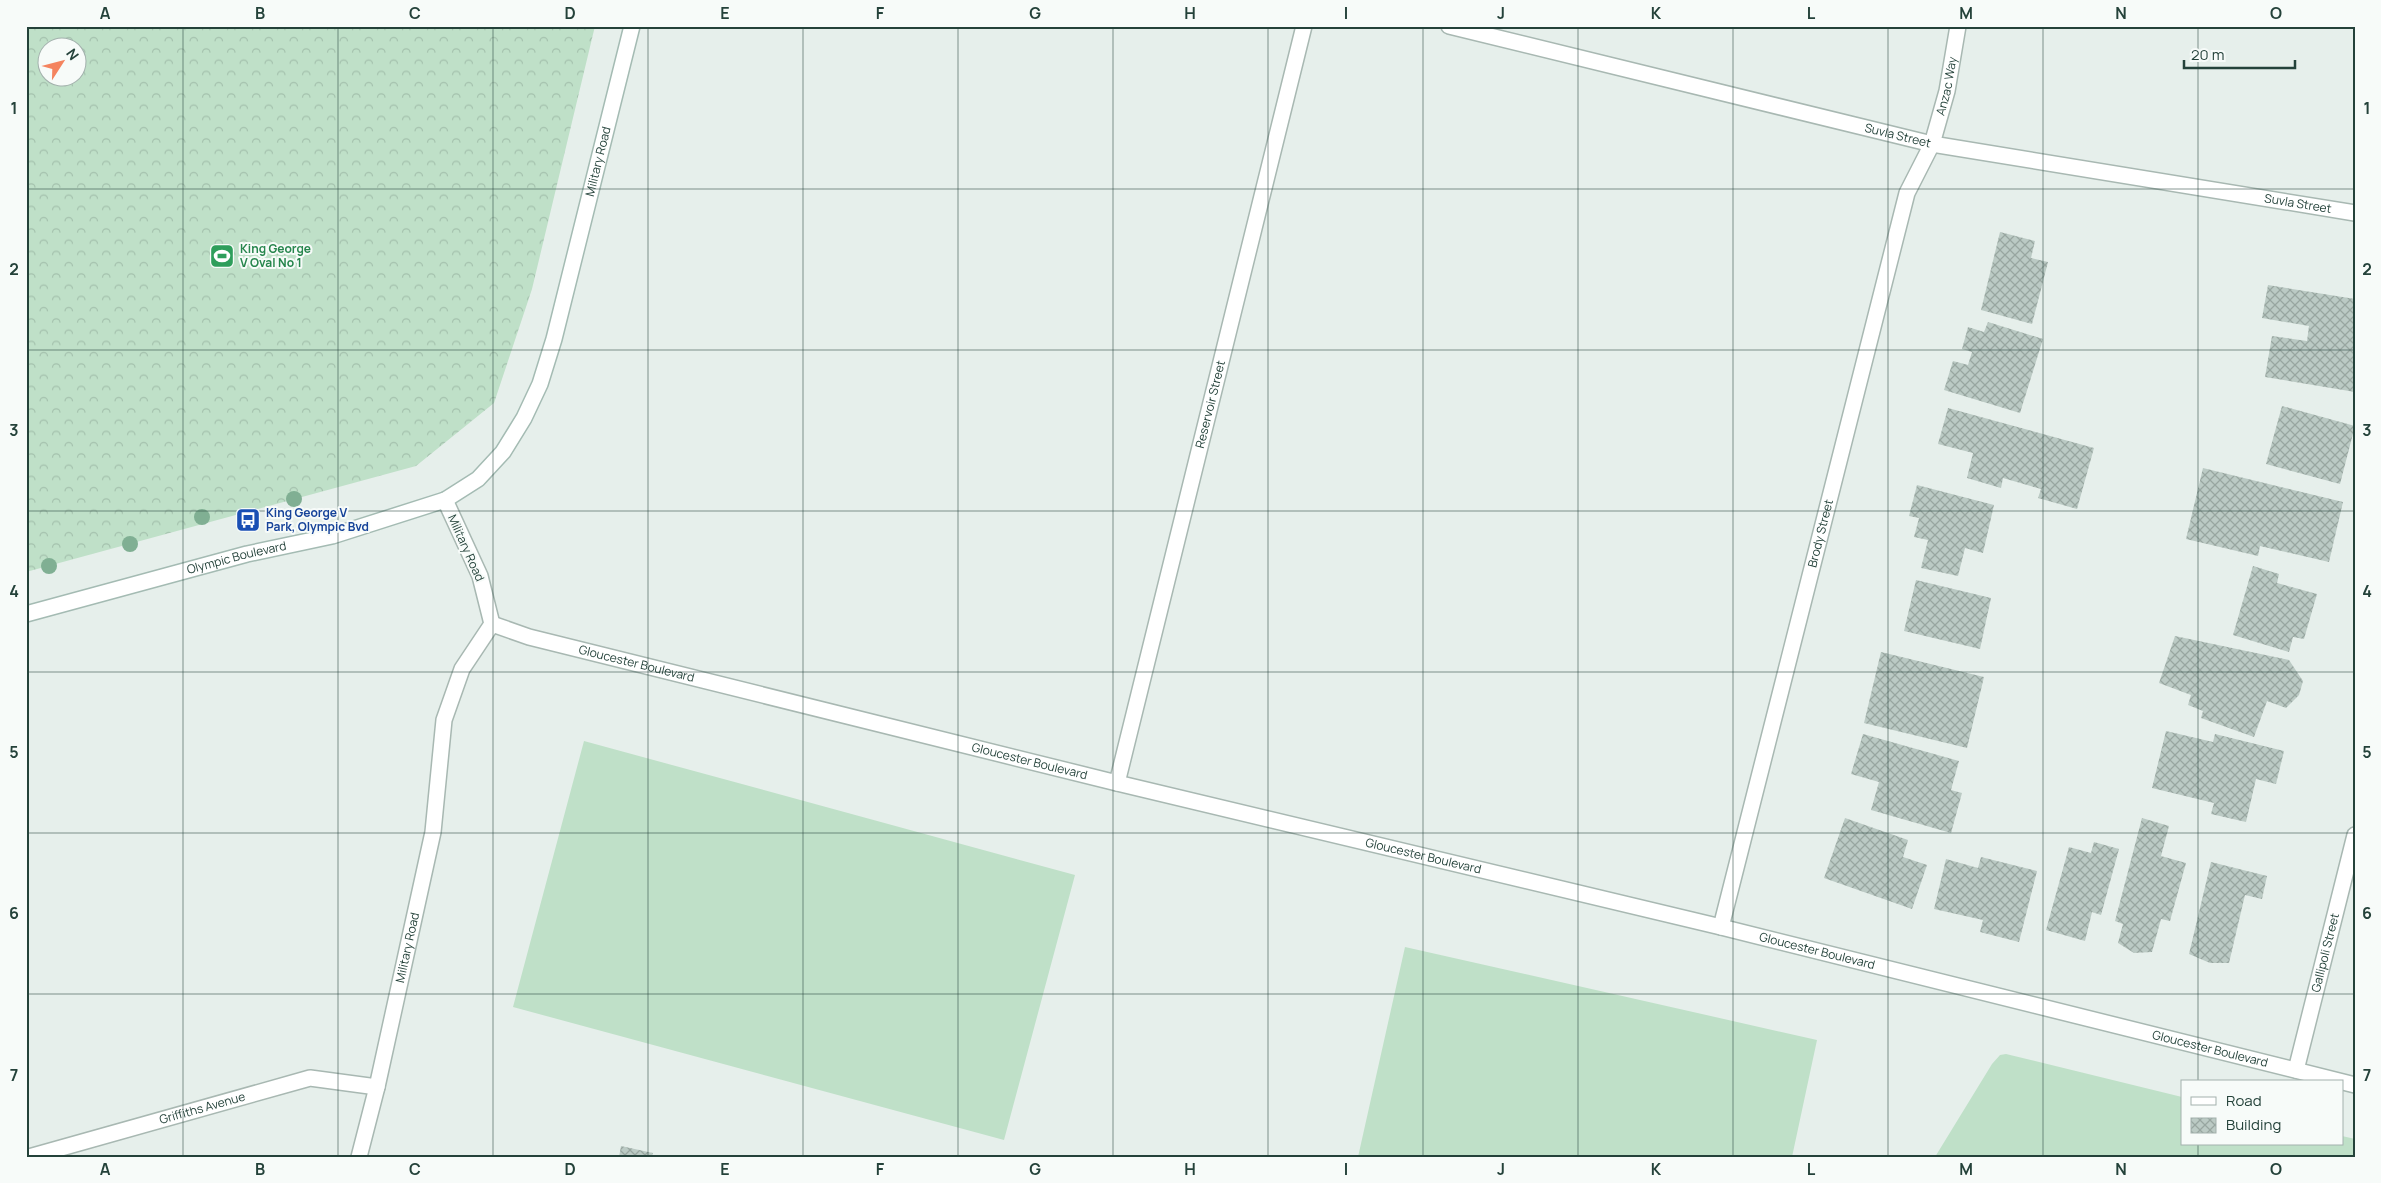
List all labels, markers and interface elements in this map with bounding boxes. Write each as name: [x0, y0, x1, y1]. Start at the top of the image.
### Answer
text: A: [100, 2, 111, 24]
text: B: [255, 2, 265, 24]
text: C: [409, 2, 421, 24]
text: D: [564, 2, 576, 24]
text: E: [720, 2, 730, 24]
text: F: [876, 2, 885, 24]
text: G: [1029, 2, 1041, 24]
text: H: [1184, 2, 1196, 24]
text: I: [1344, 2, 1348, 24]
text: J: [1497, 2, 1505, 24]
text: K: [1651, 2, 1662, 24]
text: L: [1807, 2, 1816, 24]
text: M: [1959, 2, 1973, 24]
text: N: [2115, 2, 2127, 24]
text: O: [2270, 2, 2282, 24]
north arrow: [38, 38, 88, 88]
scale bar: [2184, 38, 2295, 70]
text: N: [62, 44, 84, 64]
text: 20 m: [2191, 44, 2224, 65]
street label: Anzac Way: [1931, 55, 1961, 117]
text: 1: [10, 97, 18, 119]
text: 1: [2363, 97, 2371, 119]
street label: Suvla Street: [1863, 119, 1933, 152]
street label: Military Road: [581, 125, 615, 198]
street label: Suvla Street: [2263, 189, 2333, 217]
place label: King George V Oval No 1: [240, 240, 311, 271]
sports icon: King George V Oval No 1: [209, 243, 235, 269]
text: 2: [9, 258, 19, 280]
text: 2: [2362, 258, 2372, 280]
street label: Reservoir Street: [1191, 358, 1229, 450]
text: 3: [9, 419, 19, 441]
text: 3: [2362, 419, 2372, 441]
street label: Brody Street: [1803, 497, 1837, 569]
place label: King George V Park, Olympic Bvd: [266, 504, 369, 535]
bus stop icon: King George V Park, Olympic Bvd: [235, 507, 261, 533]
street label: Military Road: [444, 512, 489, 584]
street label: Olympic Boulevard: [185, 537, 288, 578]
text: 4: [9, 580, 19, 602]
text: 4: [2362, 580, 2372, 602]
street label: Gloucester Boulevard: [577, 641, 696, 686]
street label: Gloucester Boulevard: [970, 738, 1089, 783]
text: 5: [9, 741, 19, 763]
text: 5: [2362, 741, 2372, 763]
street label: Gloucester Boulevard: [1364, 834, 1483, 878]
text: 6: [9, 902, 19, 924]
text: 6: [2362, 902, 2372, 924]
street label: Military Road: [391, 911, 423, 984]
street label: Gallipoli Street: [2307, 911, 2343, 994]
street label: Gloucester Boulevard: [1758, 928, 1877, 973]
street label: Gloucester Boulevard: [2151, 1026, 2270, 1071]
text: 7: [10, 1064, 18, 1086]
text: 7: [2363, 1064, 2371, 1086]
legend: [2181, 1080, 2344, 1146]
street label: Griffiths Avenue: [157, 1088, 247, 1128]
text: Road: [2226, 1090, 2262, 1111]
text: Building: [2226, 1114, 2281, 1135]
text: A: [100, 1158, 111, 1180]
text: B: [255, 1158, 265, 1180]
text: C: [409, 1158, 421, 1180]
text: D: [564, 1158, 576, 1180]
text: E: [720, 1158, 730, 1180]
text: F: [876, 1158, 885, 1180]
text: G: [1029, 1158, 1041, 1180]
text: H: [1184, 1158, 1196, 1180]
text: I: [1344, 1158, 1348, 1180]
text: J: [1497, 1158, 1505, 1180]
text: K: [1651, 1158, 1662, 1180]
text: L: [1807, 1158, 1816, 1180]
text: M: [1959, 1158, 1973, 1180]
text: N: [2115, 1158, 2127, 1180]
text: O: [2270, 1158, 2282, 1180]

